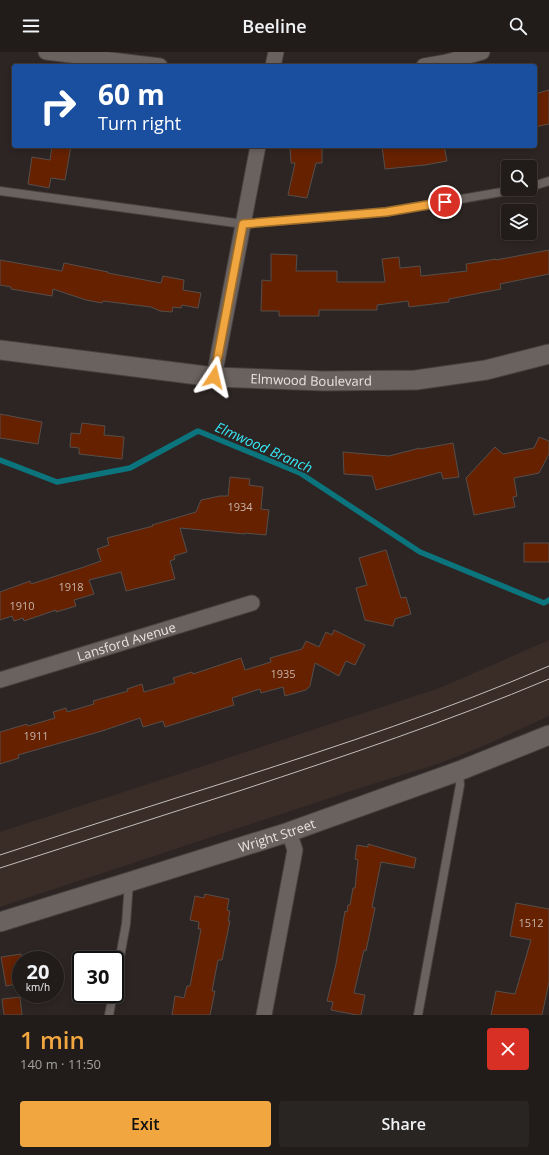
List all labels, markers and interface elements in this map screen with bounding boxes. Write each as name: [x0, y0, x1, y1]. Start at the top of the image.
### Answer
text: Beeline: [242, 14, 307, 38]
icon: menu: [20, 15, 42, 37]
icon: search: [507, 15, 529, 37]
text: 60 m: [98, 75, 165, 113]
icon: right: [32, 80, 84, 132]
text: Turn right: [98, 111, 181, 135]
map controls: [501, 160, 537, 240]
button: search: [501, 160, 537, 196]
pin: [428, 185, 462, 219]
icon: arrive: [434, 191, 456, 213]
button: layers: [501, 204, 537, 240]
position arrow: [193, 356, 235, 398]
street label: Elmwood Boulevard: [250, 369, 372, 390]
water label: Elmwood Branch: [212, 417, 316, 477]
house number: 1934: [227, 499, 253, 514]
house number: 1918: [58, 579, 84, 594]
house number: 1910: [9, 598, 35, 613]
street label: Lansford Avenue: [75, 618, 178, 665]
house number: 1935: [270, 666, 296, 681]
house number: 1911: [23, 728, 49, 743]
street label: Wright Street: [236, 814, 318, 856]
house number: 1512: [518, 915, 544, 930]
speed limit sign: 30: [72, 951, 124, 1003]
text: 20: [27, 958, 49, 985]
text: km/h: [26, 980, 50, 994]
text: 1 min: [20, 1023, 85, 1056]
button: close: [487, 1028, 529, 1070]
text: 140 m · 11:50: [20, 1055, 101, 1073]
button: Exit: [20, 1101, 271, 1147]
button: Share: [279, 1101, 529, 1147]

